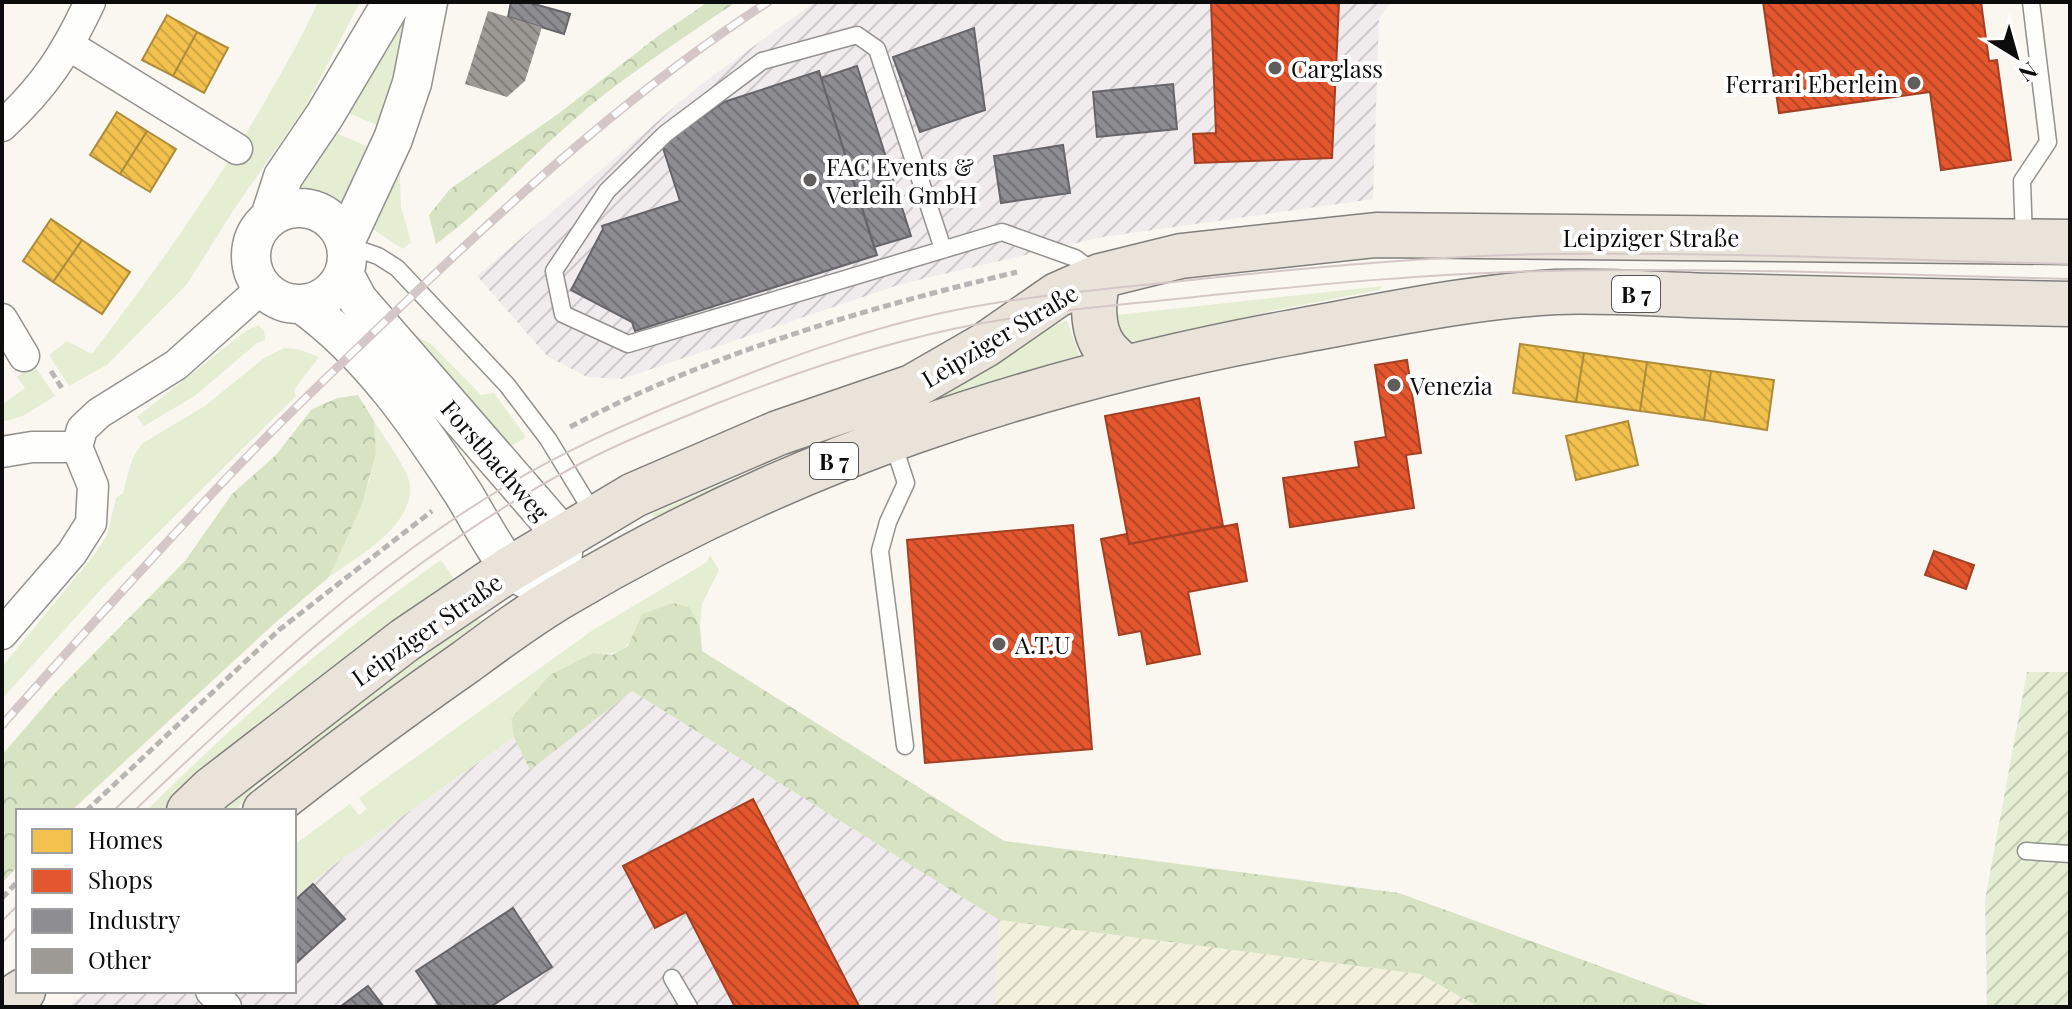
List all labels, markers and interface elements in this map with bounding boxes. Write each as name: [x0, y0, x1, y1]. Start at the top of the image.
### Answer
north arrow: [1976, 16, 2056, 96]
place label: Carglass: [1291, 52, 1383, 84]
text: N: [2013, 56, 2044, 90]
marker: Carglass: [1266, 59, 1284, 77]
place label: Ferrari Eberlein: [1725, 67, 1898, 99]
marker: Ferrari Eberlein: [1905, 74, 1923, 92]
place label: FAC Events & Verleih GmbH: [825, 150, 977, 210]
marker: FAC Events & Verleih GmbH: [801, 171, 819, 189]
street label: Leipziger Straße: [1563, 221, 1739, 253]
street label: Leipziger Straße: [915, 276, 1083, 394]
road number: B 7: [1612, 276, 1660, 312]
place label: Venezia: [1409, 369, 1493, 401]
marker: Venezia: [1385, 376, 1403, 394]
street label: Forstbachweg: [435, 393, 558, 527]
road number: B 7: [810, 443, 858, 479]
street label: Leipziger Straße: [344, 565, 508, 693]
place label: A.T.U: [1014, 628, 1070, 660]
marker: A.T.U: [990, 635, 1008, 653]
legend: [16, 809, 296, 993]
text: Homes: [88, 823, 163, 855]
text: Shops: [88, 863, 153, 895]
text: Industry: [88, 903, 180, 935]
text: Other: [88, 943, 152, 975]

